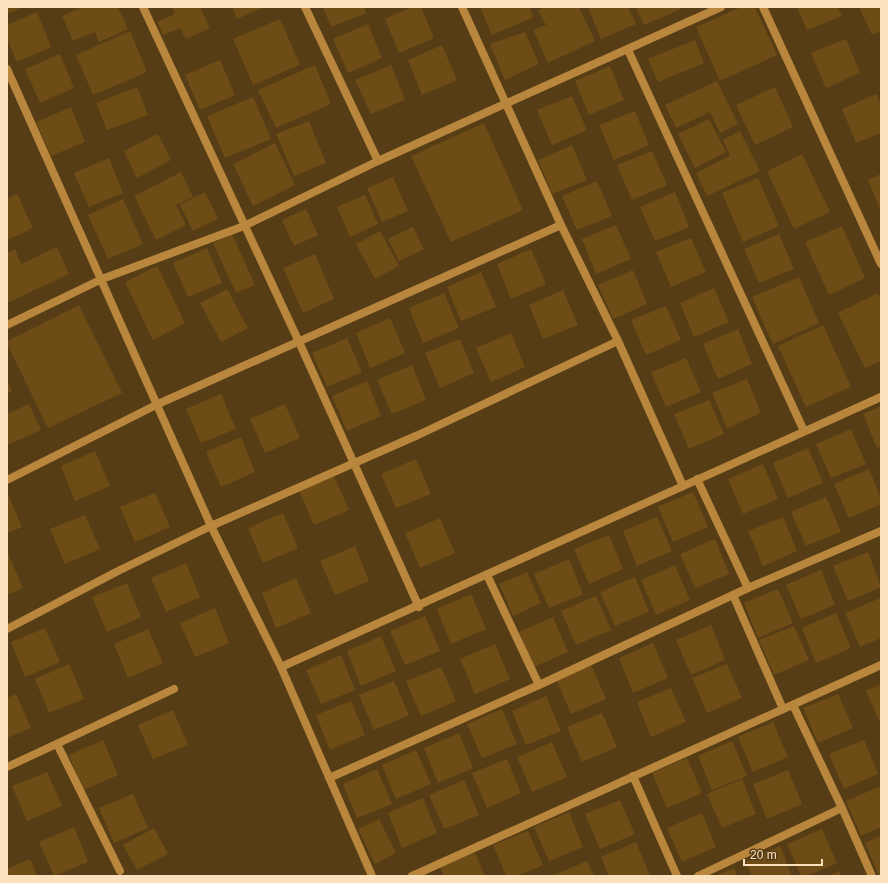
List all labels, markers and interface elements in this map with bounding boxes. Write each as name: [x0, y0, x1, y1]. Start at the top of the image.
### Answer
scale bar: [744, 841, 822, 867]
text: 20 m: [750, 848, 777, 862]

